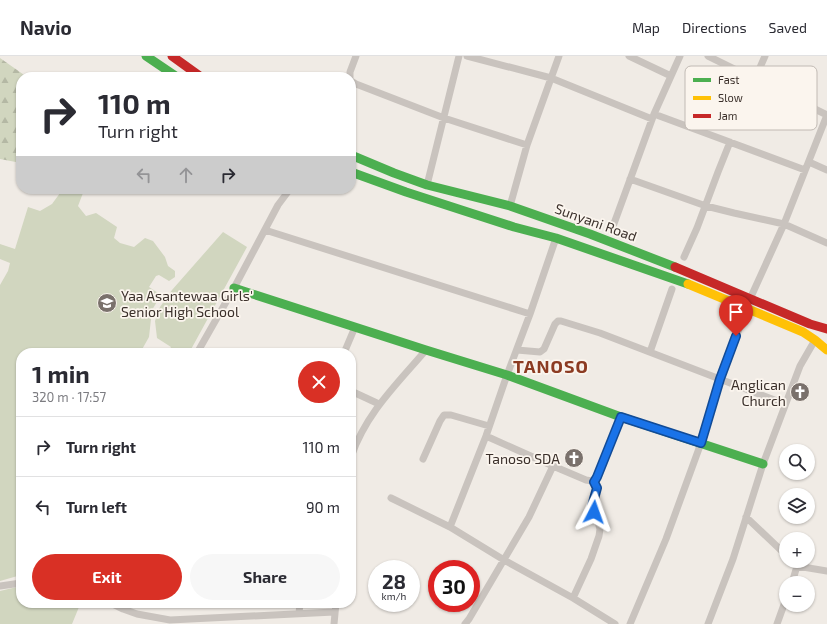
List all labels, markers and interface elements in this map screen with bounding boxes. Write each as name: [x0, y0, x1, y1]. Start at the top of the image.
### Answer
text: Navio: [20, 16, 72, 39]
text: Map: [632, 19, 660, 36]
text: Directions: [682, 19, 747, 36]
text: Saved: [769, 19, 807, 36]
legend: [685, 66, 817, 130]
text: Fast: [718, 73, 740, 86]
text: 110 m: [98, 86, 171, 120]
icon: right: [32, 88, 84, 140]
text: Slow: [718, 91, 743, 104]
text: Jam: [718, 109, 737, 122]
text: Turn right: [98, 120, 178, 142]
icon: left: [133, 164, 155, 186]
icon: ahead: [175, 164, 197, 186]
icon: right: [217, 164, 239, 186]
street label: Sunyani Road: [553, 199, 639, 245]
place label: Yaa Asantewaa Girls' Senior High School: [121, 287, 253, 320]
school or university icon: Yaa Asantewaa Girls' Senior High School: [96, 292, 118, 314]
pin: [719, 295, 753, 336]
icon: arrive: [725, 301, 747, 323]
district label: TANOSO: [513, 355, 589, 377]
text: 1 min: [32, 359, 90, 388]
button: close: [298, 361, 340, 403]
place label: Anglican Church: [731, 376, 786, 409]
church icon: Anglican Church: [789, 381, 811, 403]
text: 320 m · 17:57: [32, 389, 106, 405]
icon: right: [32, 436, 54, 458]
text: Turn right: [66, 438, 136, 456]
text: 110 m: [303, 438, 340, 456]
map controls: [779, 444, 815, 612]
button: search: [779, 444, 815, 480]
church icon: Tanoso SDA: [563, 447, 585, 469]
place label: Tanoso SDA: [485, 450, 560, 467]
button: layers: [779, 488, 815, 524]
position arrow: [573, 491, 615, 533]
icon: left: [32, 496, 54, 518]
text: Turn left: [66, 498, 127, 516]
text: 90 m: [306, 498, 340, 516]
button: +: [779, 532, 815, 568]
button: Exit: [32, 554, 182, 600]
button: Share: [190, 554, 340, 600]
speed limit sign: 30: [428, 560, 480, 612]
text: 28: [382, 569, 406, 593]
button: −: [779, 576, 815, 612]
text: km/h: [382, 590, 406, 602]

